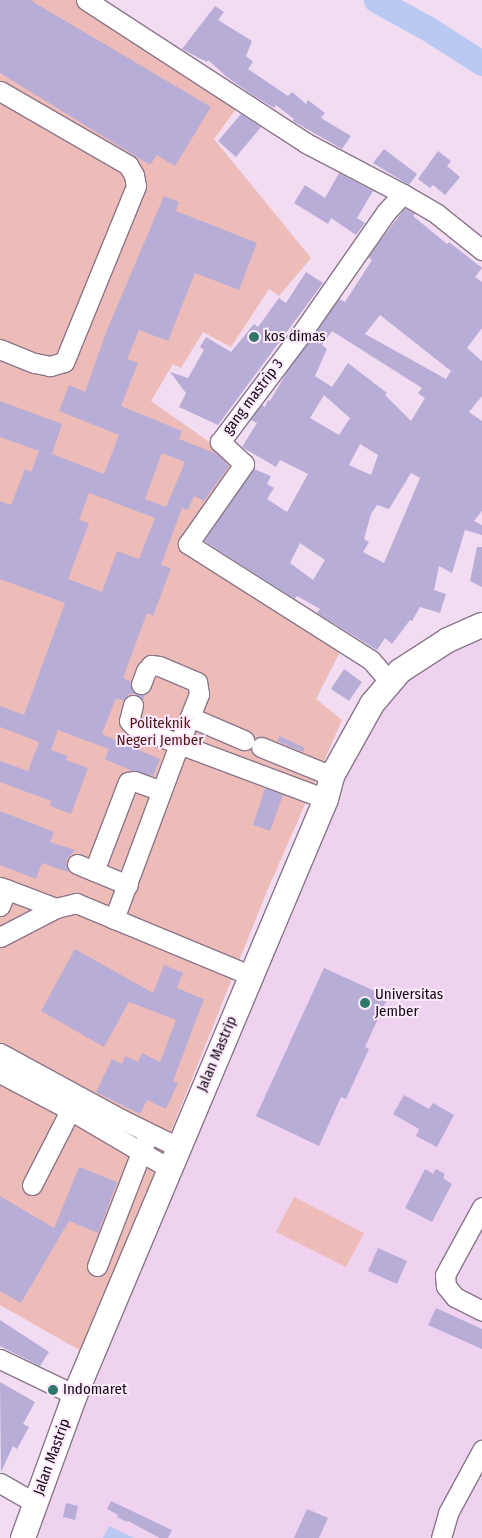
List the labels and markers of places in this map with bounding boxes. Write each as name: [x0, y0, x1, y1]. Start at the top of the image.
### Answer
place label: kos dimas: [264, 328, 326, 346]
marker: kos dimas: [248, 331, 260, 343]
place label: Universitas Jember: [375, 985, 443, 1020]
marker: Universitas Jember: [359, 997, 371, 1009]
place label: Indomaret: [63, 1381, 127, 1399]
marker: Indomaret: [47, 1384, 59, 1396]

